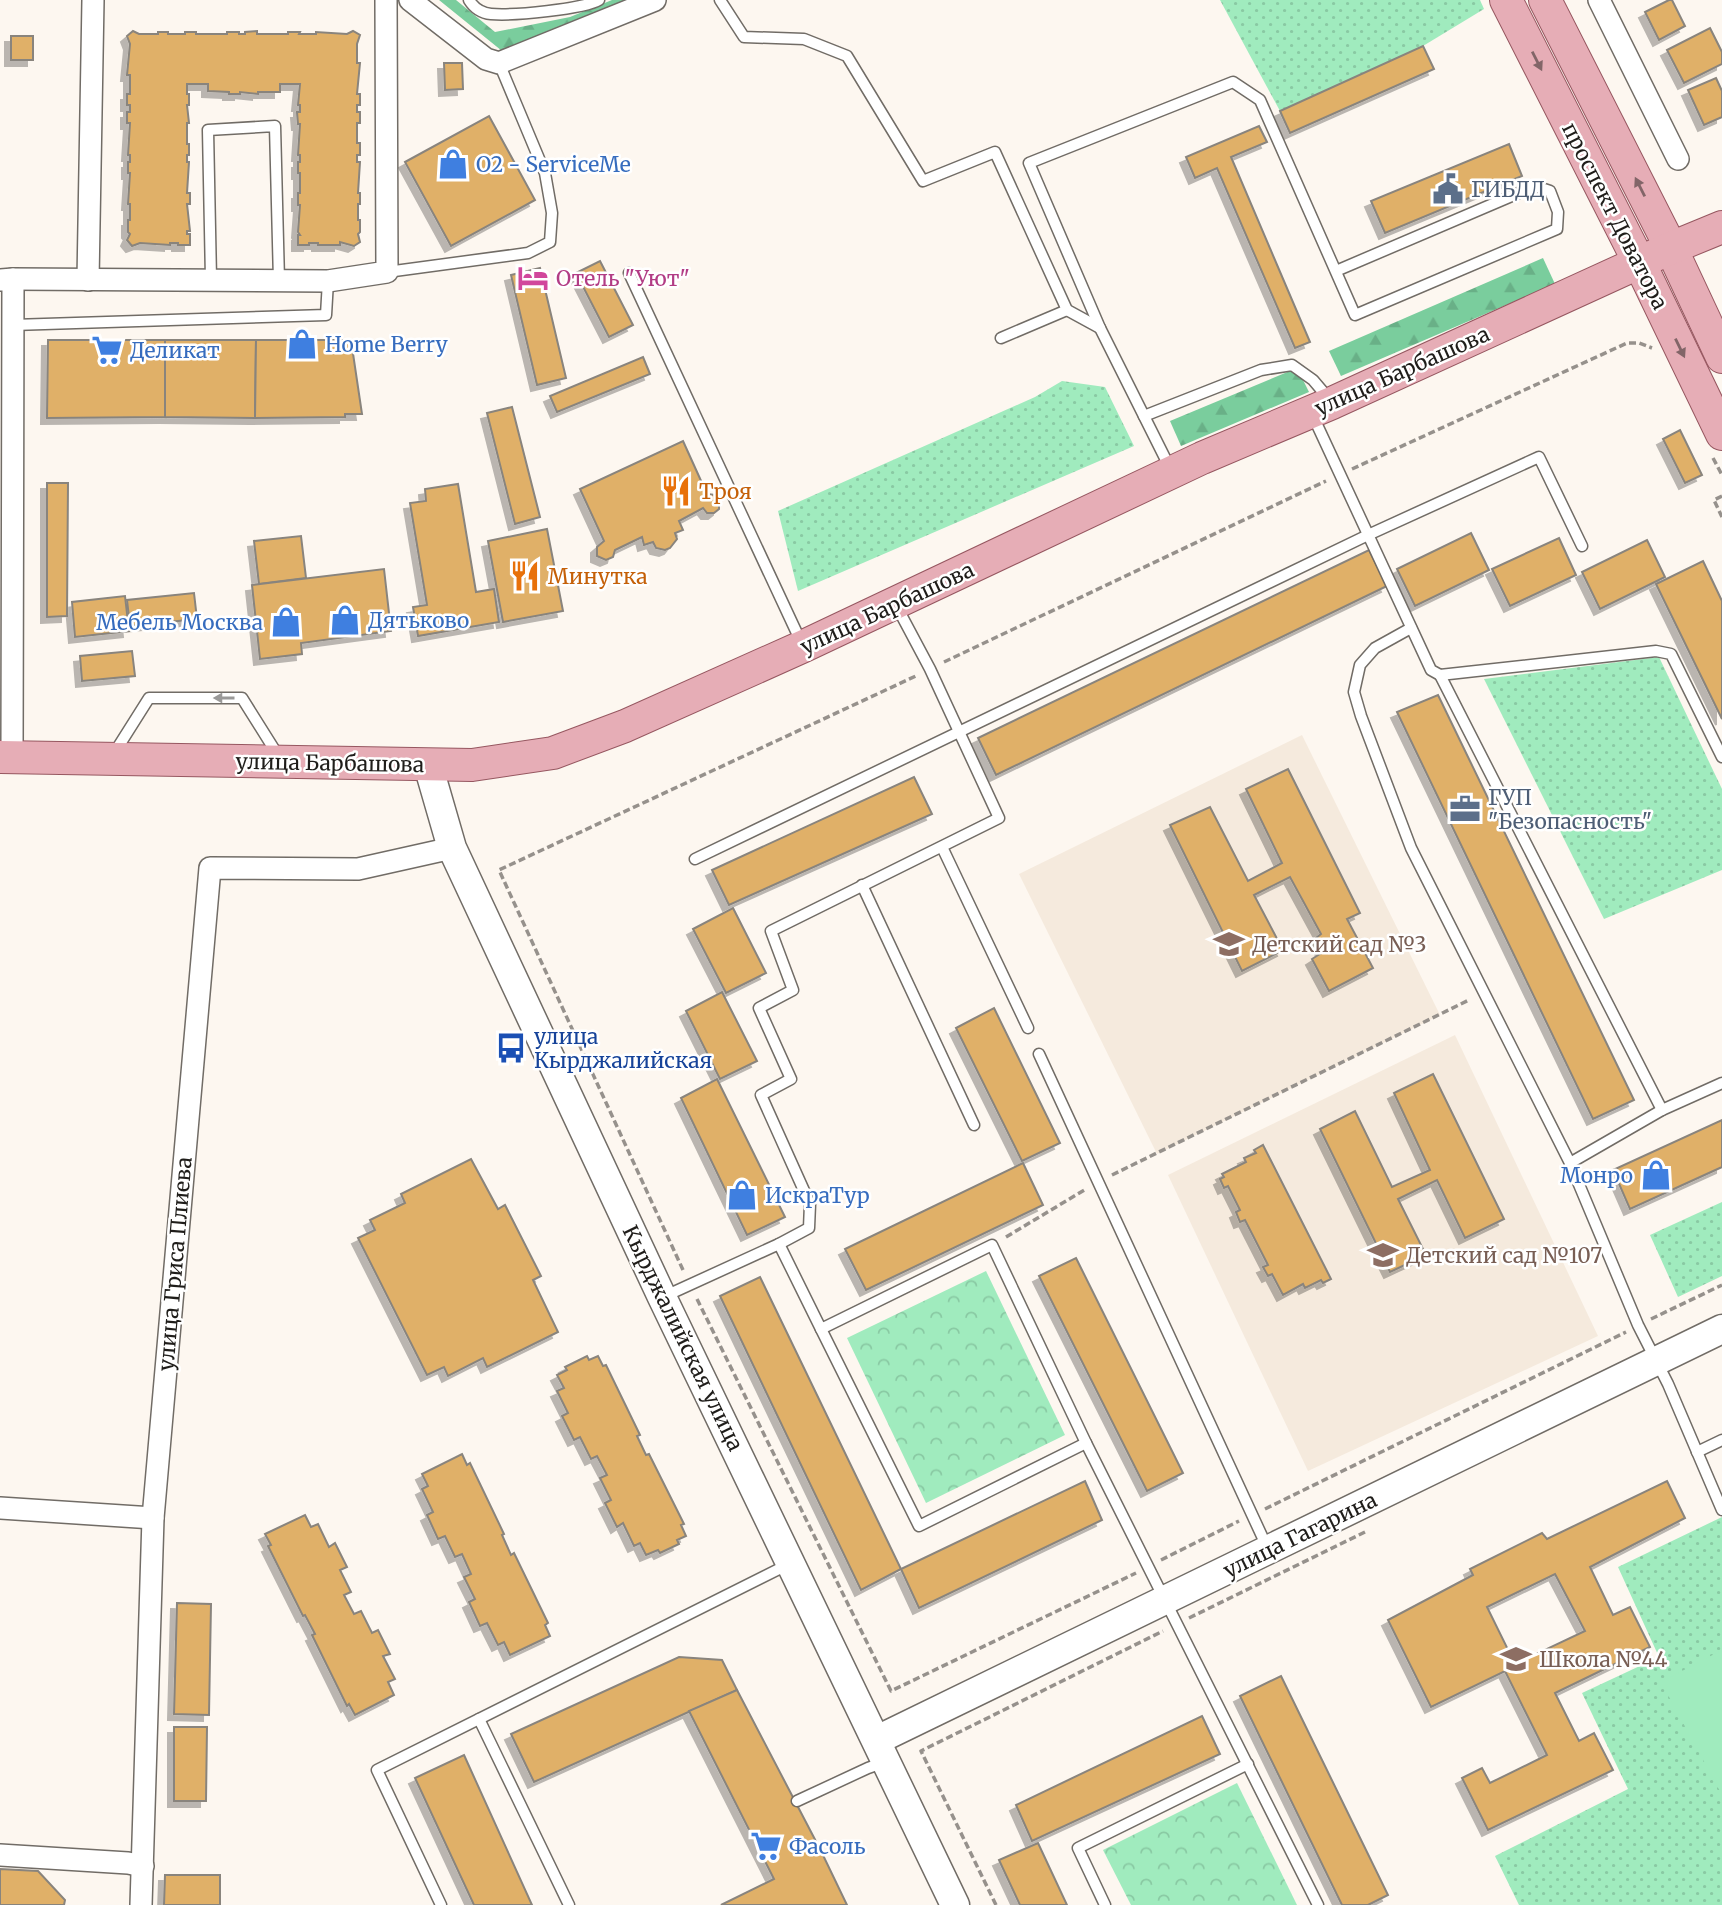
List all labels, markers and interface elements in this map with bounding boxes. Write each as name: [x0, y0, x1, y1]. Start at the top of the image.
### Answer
one-way arrow: [1531, 51, 1542, 71]
street label: проспект Доватора: [1556, 118, 1674, 314]
shop icon: О2 - ServiceMe: [436, 147, 470, 181]
place label: О2 - ServiceMe: [476, 151, 631, 178]
public building icon: ГИБДД: [1431, 172, 1465, 206]
place label: ГИБДД: [1471, 176, 1545, 203]
one-way arrow: [1634, 177, 1646, 197]
hotel icon: Отель "Уют": [516, 261, 550, 295]
place label: Отель "Уют": [556, 265, 690, 292]
street label: улица Барбашова: [1310, 320, 1494, 422]
shop icon: Home Berry: [285, 327, 319, 361]
place label: Home Berry: [325, 331, 448, 358]
supermarket icon: Деликат: [90, 333, 124, 367]
place label: Деликат: [130, 337, 220, 364]
one-way arrow: [1675, 337, 1686, 358]
restaurant icon: Троя: [659, 474, 693, 508]
place label: Троя: [699, 478, 752, 505]
street label: улица Барбашова: [796, 556, 978, 660]
restaurant icon: Минутка: [508, 559, 542, 593]
place label: Минутка: [548, 563, 647, 590]
shop icon: Дятьково: [328, 603, 362, 637]
shop icon: Мебель Москва: [269, 605, 303, 639]
place label: Дятьково: [368, 607, 469, 634]
place label: Мебель Москва: [96, 609, 263, 636]
one-way arrow: [213, 692, 235, 704]
street label: улица Барбашова: [235, 748, 425, 778]
place label: ГУП "Безопасность": [1488, 784, 1652, 835]
office icon: ГУП "Безопасность": [1448, 792, 1482, 826]
school or university icon: Детский сад №3: [1212, 927, 1246, 961]
place label: Детский сад №3: [1252, 931, 1427, 958]
place label: улица Кырджалийская: [534, 1023, 712, 1074]
bus stop icon: улица Кырджалийская: [494, 1031, 528, 1065]
street label: улица Гриса Плиева: [152, 1156, 198, 1372]
shop icon: Монро: [1639, 1158, 1673, 1192]
place label: Монро: [1560, 1162, 1633, 1189]
shop icon: ИскраТур: [725, 1178, 759, 1212]
place label: ИскраТур: [765, 1182, 870, 1209]
street label: Кырджалийская улица: [617, 1221, 749, 1455]
school or university icon: Детский сад №107: [1366, 1238, 1400, 1272]
place label: Детский сад №107: [1406, 1242, 1602, 1269]
street label: улица Гагарина: [1219, 1486, 1381, 1584]
school or university icon: Школа №44: [1499, 1642, 1533, 1676]
place label: Школа №44: [1539, 1646, 1667, 1673]
supermarket icon: Фасоль: [749, 1829, 783, 1863]
place label: Фасоль: [789, 1833, 866, 1860]

